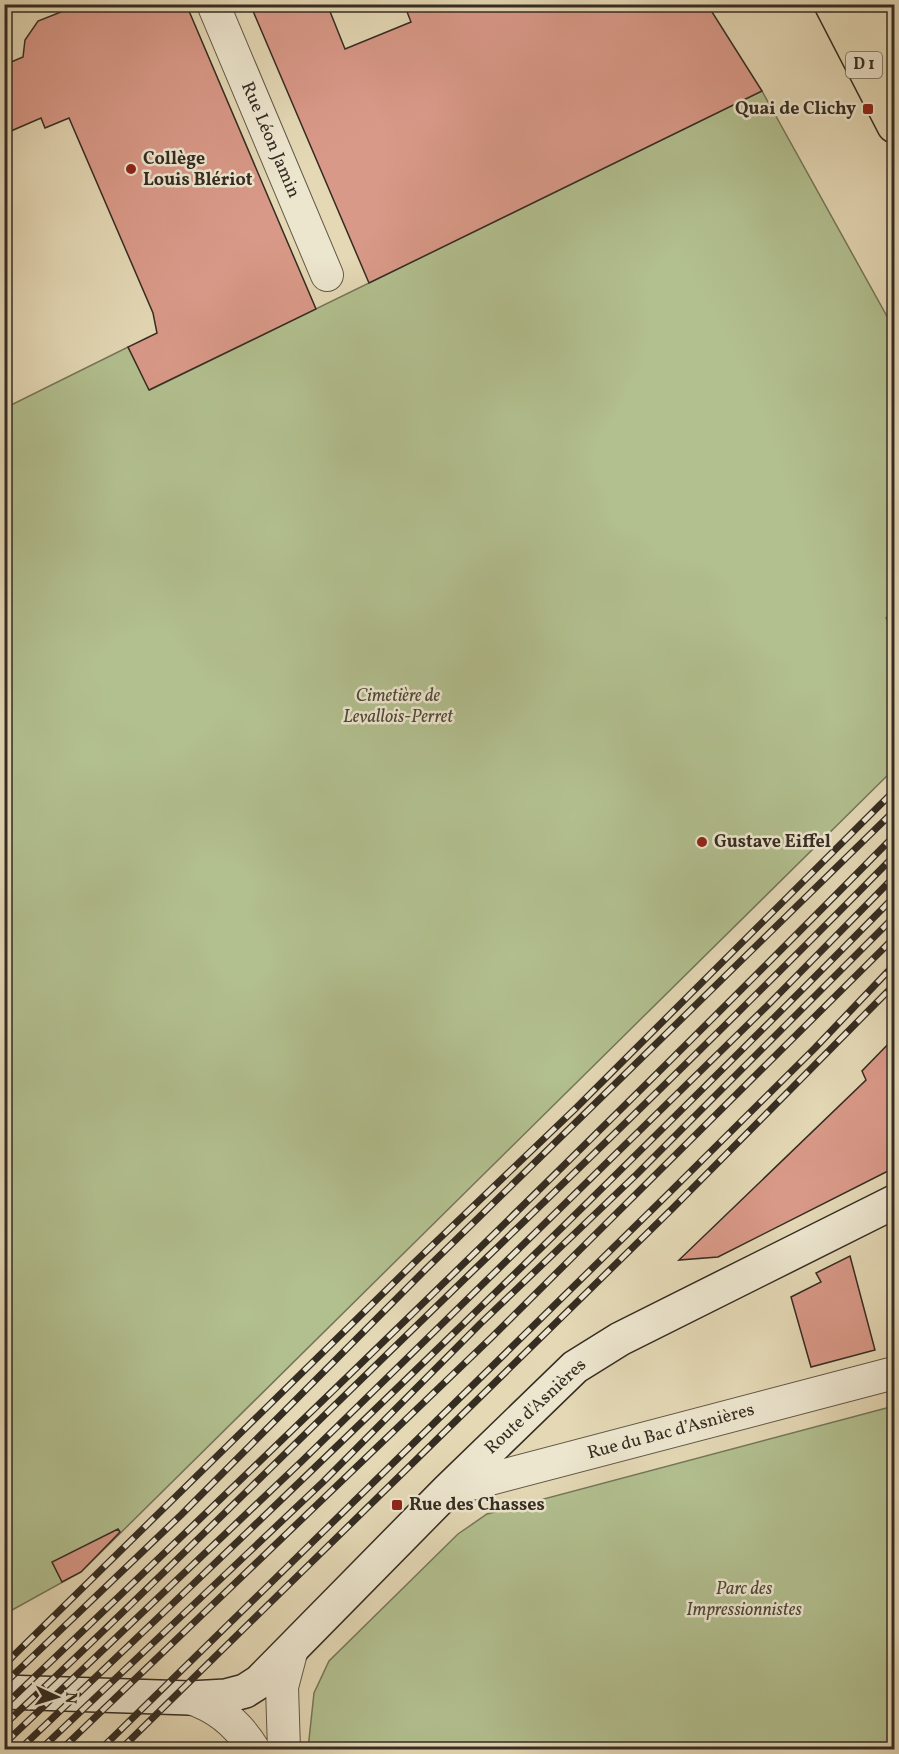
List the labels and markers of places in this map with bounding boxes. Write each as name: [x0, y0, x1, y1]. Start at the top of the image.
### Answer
place label: Quai de Clichy: [735, 97, 856, 122]
marker: Quai de Clichy: [861, 102, 875, 116]
place label: Collège Louis Blériot: [143, 147, 253, 193]
marker: Collège Louis Blériot: [124, 162, 138, 176]
place label: Gustave Eiffel: [714, 830, 831, 855]
marker: Gustave Eiffel: [695, 835, 709, 849]
place label: Rue des Chasses: [409, 1493, 545, 1518]
marker: Rue des Chasses: [390, 1498, 404, 1512]

